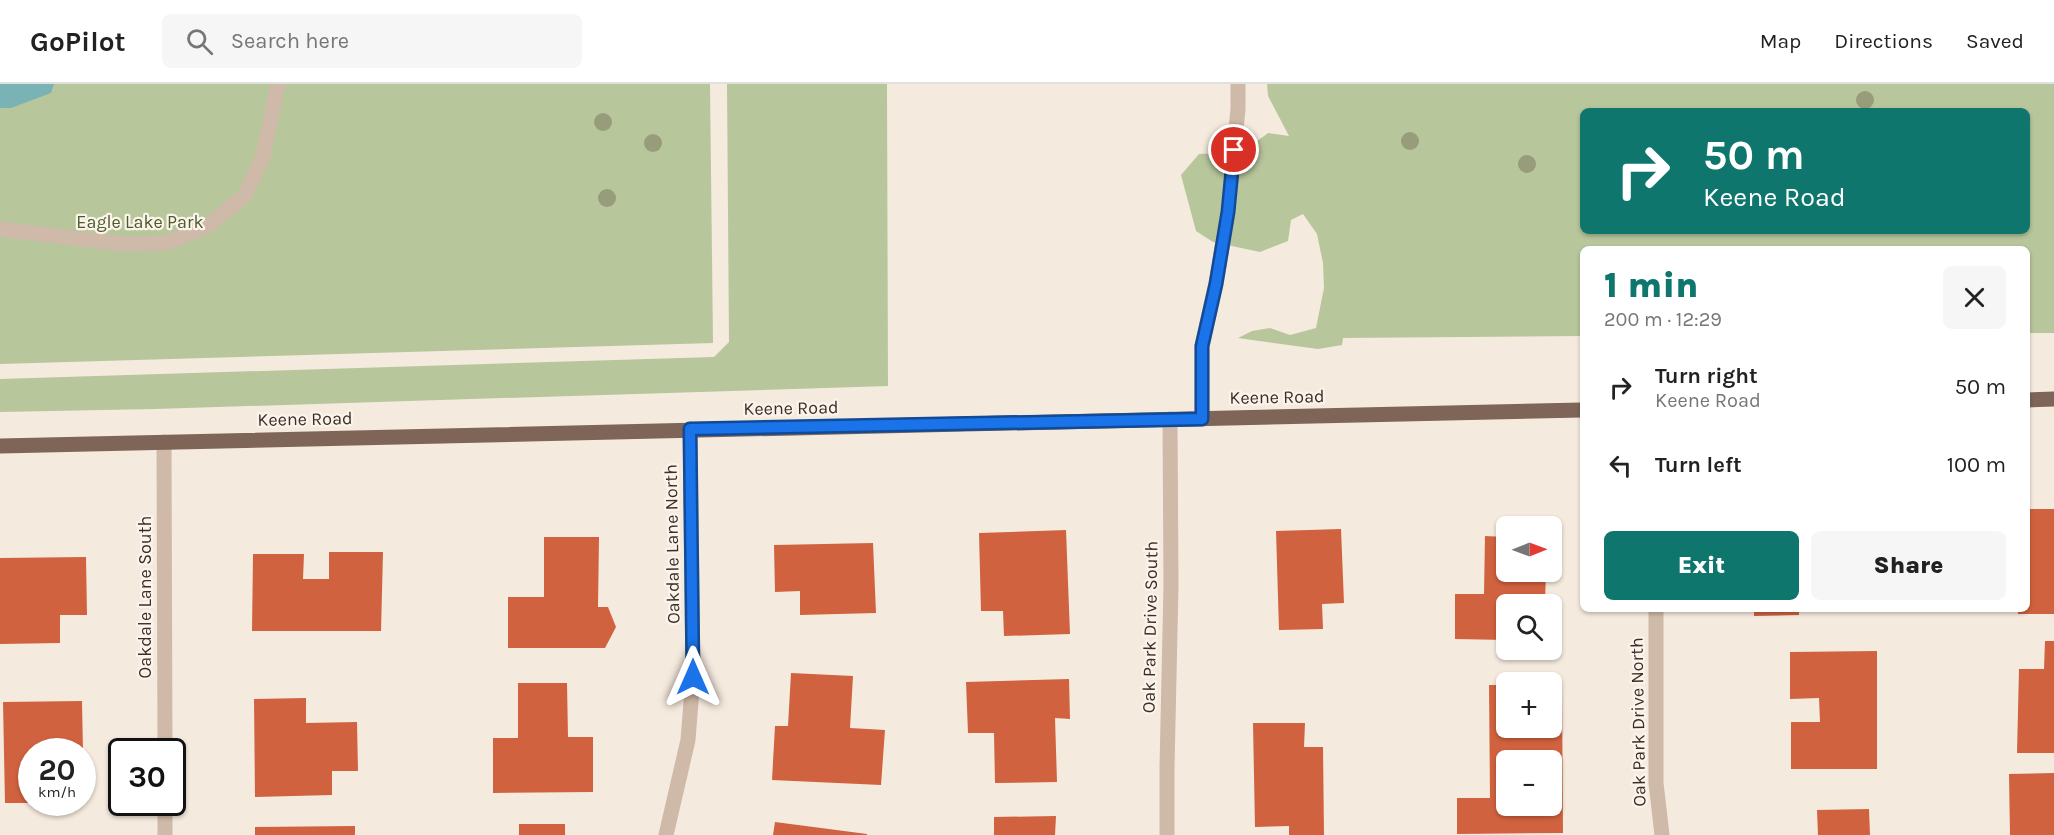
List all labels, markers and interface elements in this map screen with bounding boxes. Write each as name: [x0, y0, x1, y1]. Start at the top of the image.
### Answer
search box: [162, 14, 582, 68]
text: GoPilot: [30, 25, 126, 58]
icon: search: [183, 25, 216, 58]
text: Search here: [231, 28, 349, 54]
text: Map: [1760, 29, 1801, 53]
text: Directions: [1834, 29, 1933, 53]
text: Saved: [1966, 29, 2024, 53]
pin: [1208, 124, 1259, 175]
text: 50 m: [1703, 130, 1805, 180]
icon: right: [1604, 132, 1682, 210]
icon: arrive: [1217, 133, 1250, 166]
text: Keene Road: [1703, 181, 1846, 213]
park label: Eagle Lake Park: [76, 211, 204, 233]
text: 1 min: [1604, 264, 1698, 306]
button: close: [1943, 266, 2006, 329]
text: 200 m · 12:29: [1604, 308, 1722, 331]
text: Turn right: [1655, 363, 1758, 389]
icon: right: [1604, 371, 1637, 404]
text: 50 m: [1955, 374, 2006, 400]
street label: Keene Road: [1229, 385, 1325, 409]
text: Keene Road: [1655, 389, 1761, 412]
street label: Keene Road: [743, 396, 839, 420]
street label: Keene Road: [257, 407, 353, 431]
icon: left: [1604, 449, 1637, 482]
text: Turn left: [1655, 452, 1742, 478]
text: 100 m: [1947, 452, 2006, 478]
street label: Oakdale Lane North: [660, 464, 684, 624]
street label: Oakdale Lane South: [134, 516, 156, 678]
north arrow: [1496, 516, 1562, 582]
map controls: [1496, 516, 1562, 816]
button: Exit: [1604, 531, 1799, 600]
button: Share: [1811, 531, 2006, 600]
street label: Oak Park Drive South: [1137, 541, 1163, 713]
button: search: [1496, 594, 1562, 660]
street label: Oak Park Drive North: [1626, 637, 1650, 807]
position arrow: [661, 645, 725, 709]
button: +: [1496, 672, 1562, 738]
speed limit sign: 30: [108, 738, 186, 816]
button: −: [1496, 750, 1562, 816]
text: 20: [38, 752, 76, 788]
text: km/h: [38, 783, 76, 801]

